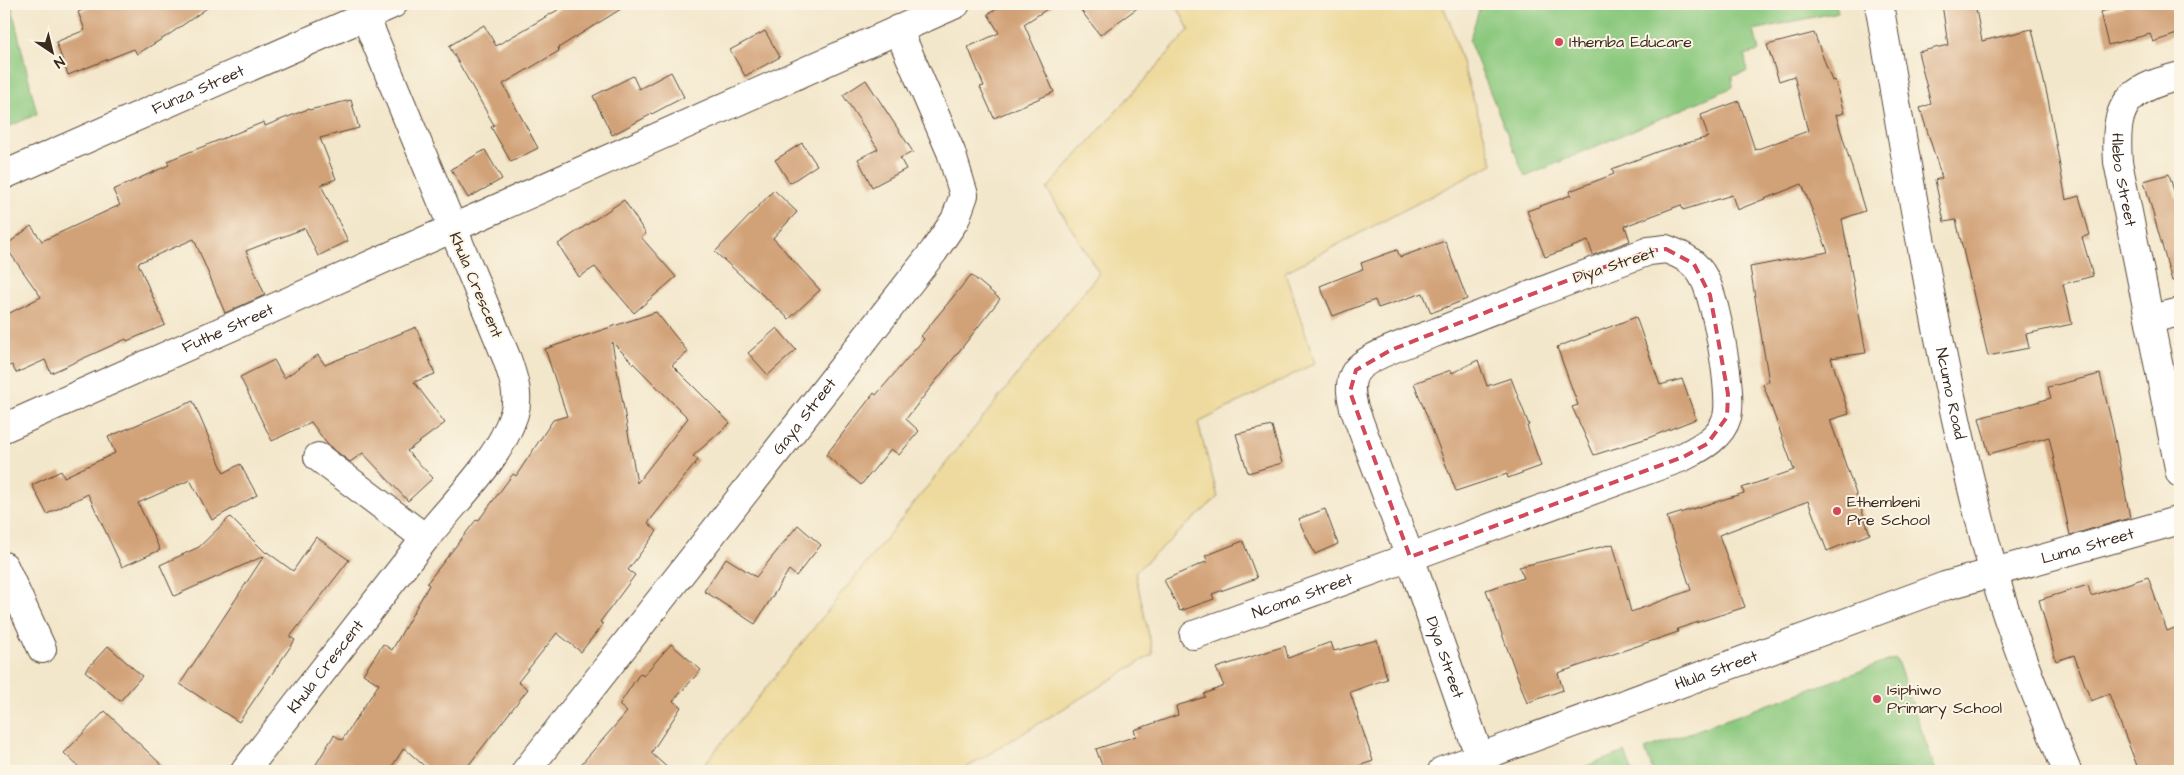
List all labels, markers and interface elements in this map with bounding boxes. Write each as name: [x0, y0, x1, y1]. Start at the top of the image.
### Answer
north arrow: [28, 28, 78, 78]
place label: Ithemba Educare: [1569, 31, 1692, 53]
marker: Ithemba Educare: [1553, 36, 1565, 48]
text: N: [49, 51, 68, 73]
street label: Funza Street: [148, 59, 248, 120]
street label: Hlebo Street: [2106, 133, 2142, 229]
street label: Khula Crescent: [444, 229, 508, 342]
street label: Diya Street: [1570, 241, 1659, 290]
street label: Futhe Street: [179, 298, 278, 358]
street label: Ncumo Road: [1930, 346, 1971, 441]
street label: Gaya Street: [767, 373, 842, 459]
place label: Ethembeni Pre School: [1847, 491, 1930, 531]
marker: Ethembeni Pre School: [1831, 505, 1843, 517]
street label: Luma Street: [2039, 522, 2137, 569]
street label: Ncoma Street: [1249, 567, 1356, 624]
street label: Diya Street: [1421, 613, 1470, 702]
street label: Khula Crescent: [282, 615, 369, 718]
street label: Hlula Street: [1672, 645, 1761, 696]
place label: Isiphiwo Primary School: [1887, 679, 2002, 720]
marker: Isiphiwo Primary School: [1871, 693, 1883, 705]

